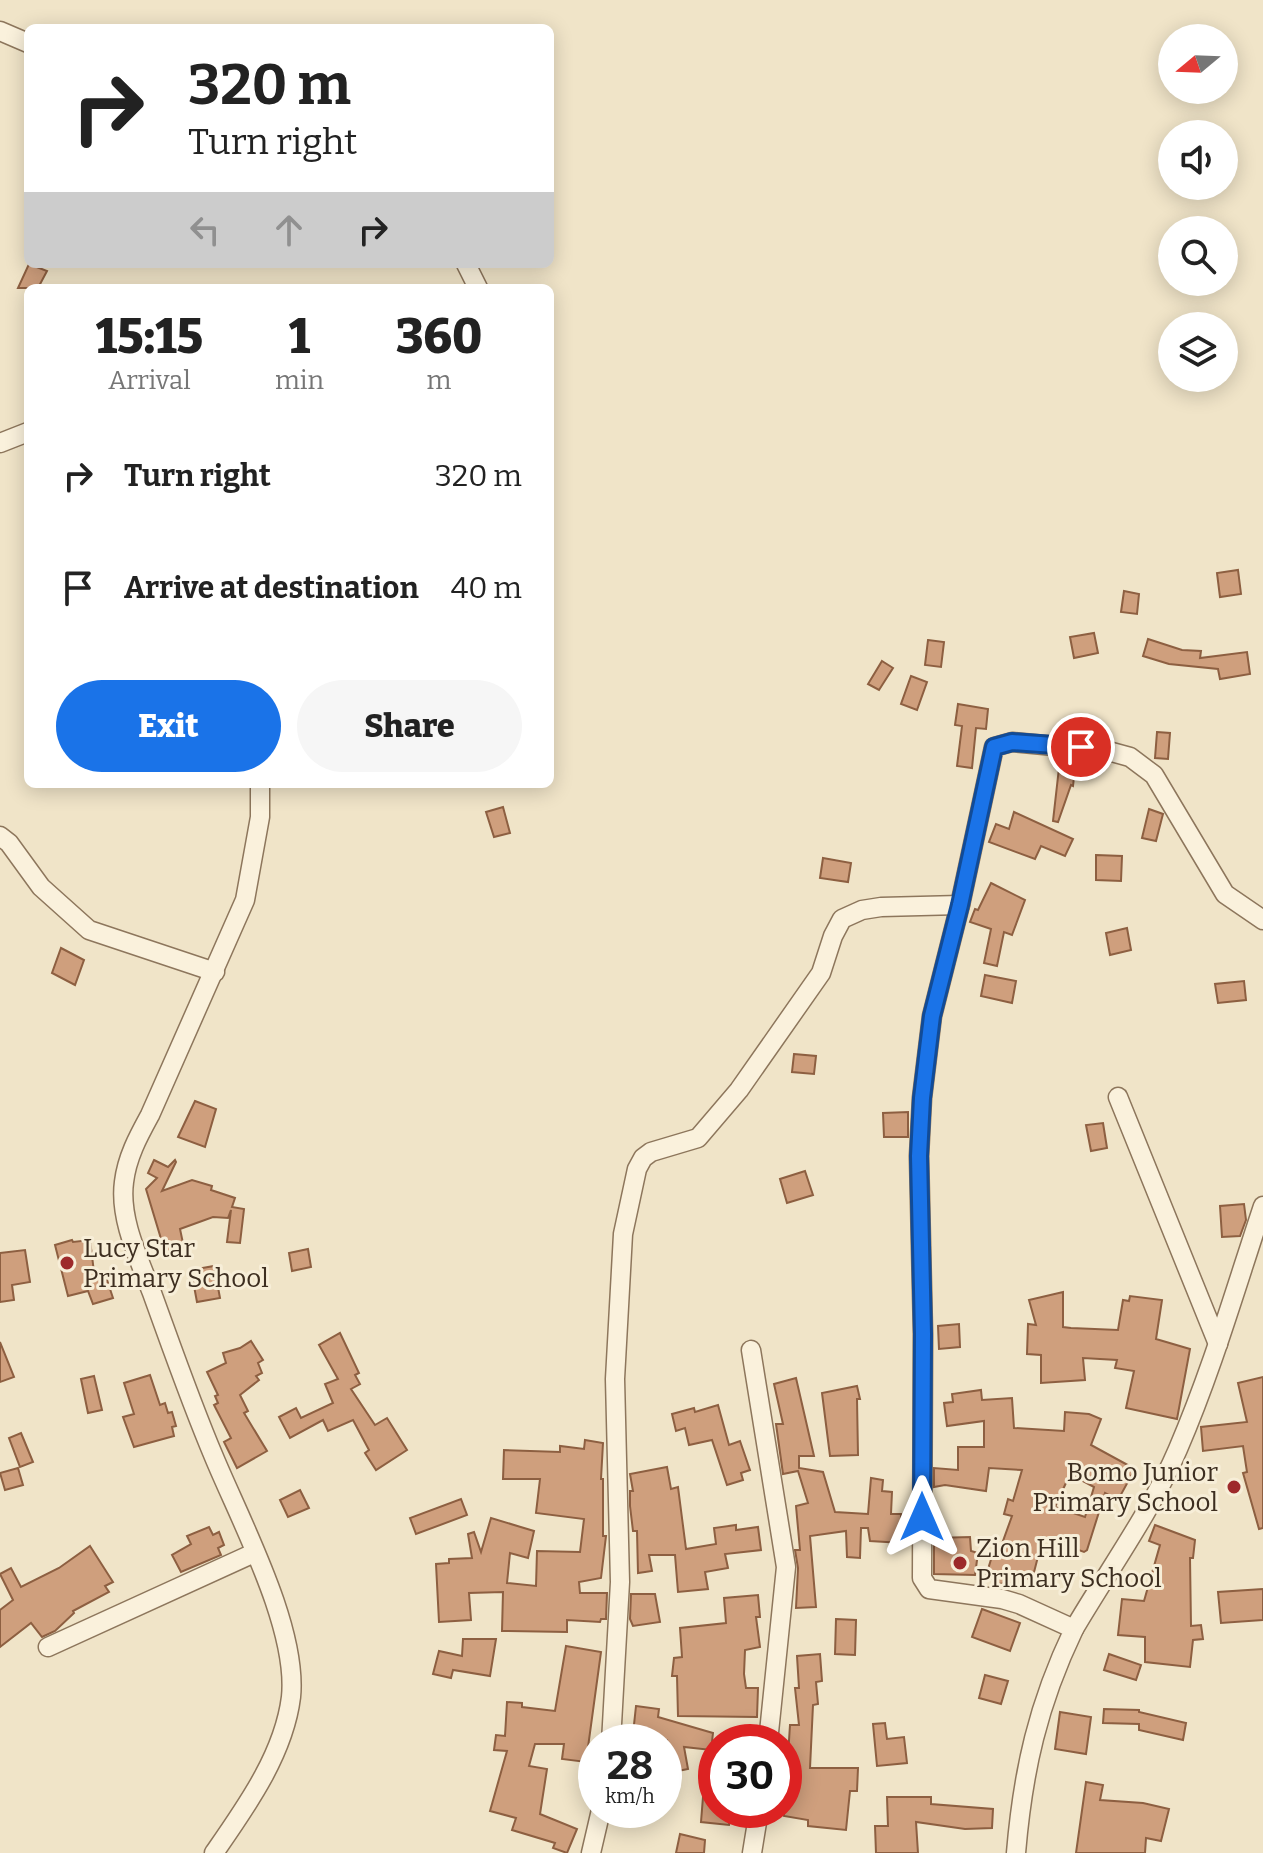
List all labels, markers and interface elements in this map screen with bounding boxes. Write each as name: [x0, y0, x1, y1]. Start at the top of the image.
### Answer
north arrow: [1158, 24, 1238, 104]
map controls: [1158, 24, 1238, 392]
text: 320 m: [188, 52, 351, 119]
icon: right: [56, 56, 160, 160]
text: Turn right: [188, 120, 357, 164]
button: sound: [1158, 120, 1238, 200]
icon: left: [183, 208, 227, 252]
icon: ahead: [267, 208, 311, 252]
icon: right: [351, 208, 395, 252]
button: search: [1158, 216, 1238, 296]
text: 15:15: [96, 308, 203, 366]
text: 1: [289, 308, 310, 366]
text: 360: [396, 308, 482, 366]
button: layers: [1158, 312, 1238, 392]
text: Arrival: [108, 365, 191, 396]
text: min: [275, 365, 324, 396]
text: m: [427, 365, 451, 396]
icon: right: [56, 454, 100, 498]
text: Turn right: [124, 458, 271, 494]
text: 320 m: [435, 458, 522, 494]
icon: arrive: [56, 566, 100, 610]
text: Arrive at destination: [124, 570, 419, 606]
text: 40 m: [451, 570, 522, 606]
button: Exit: [56, 680, 281, 772]
button: Share: [297, 680, 522, 772]
pin: [1047, 713, 1115, 781]
icon: arrive: [1059, 725, 1103, 769]
place label: Lucy Star Primary School: [83, 1233, 269, 1294]
marker: Lucy Star Primary School: [58, 1254, 76, 1272]
place label: Bomo Junior Primary School: [1032, 1457, 1219, 1518]
position arrow: [880, 1475, 964, 1559]
marker: Bomo Junior Primary School: [1225, 1478, 1243, 1496]
place label: Zion Hill Primary School: [976, 1533, 1162, 1594]
marker: Zion Hill Primary School: [951, 1554, 969, 1572]
speed limit sign: 30: [698, 1724, 802, 1828]
text: 28: [607, 1742, 653, 1790]
text: km/h: [605, 1784, 655, 1808]

